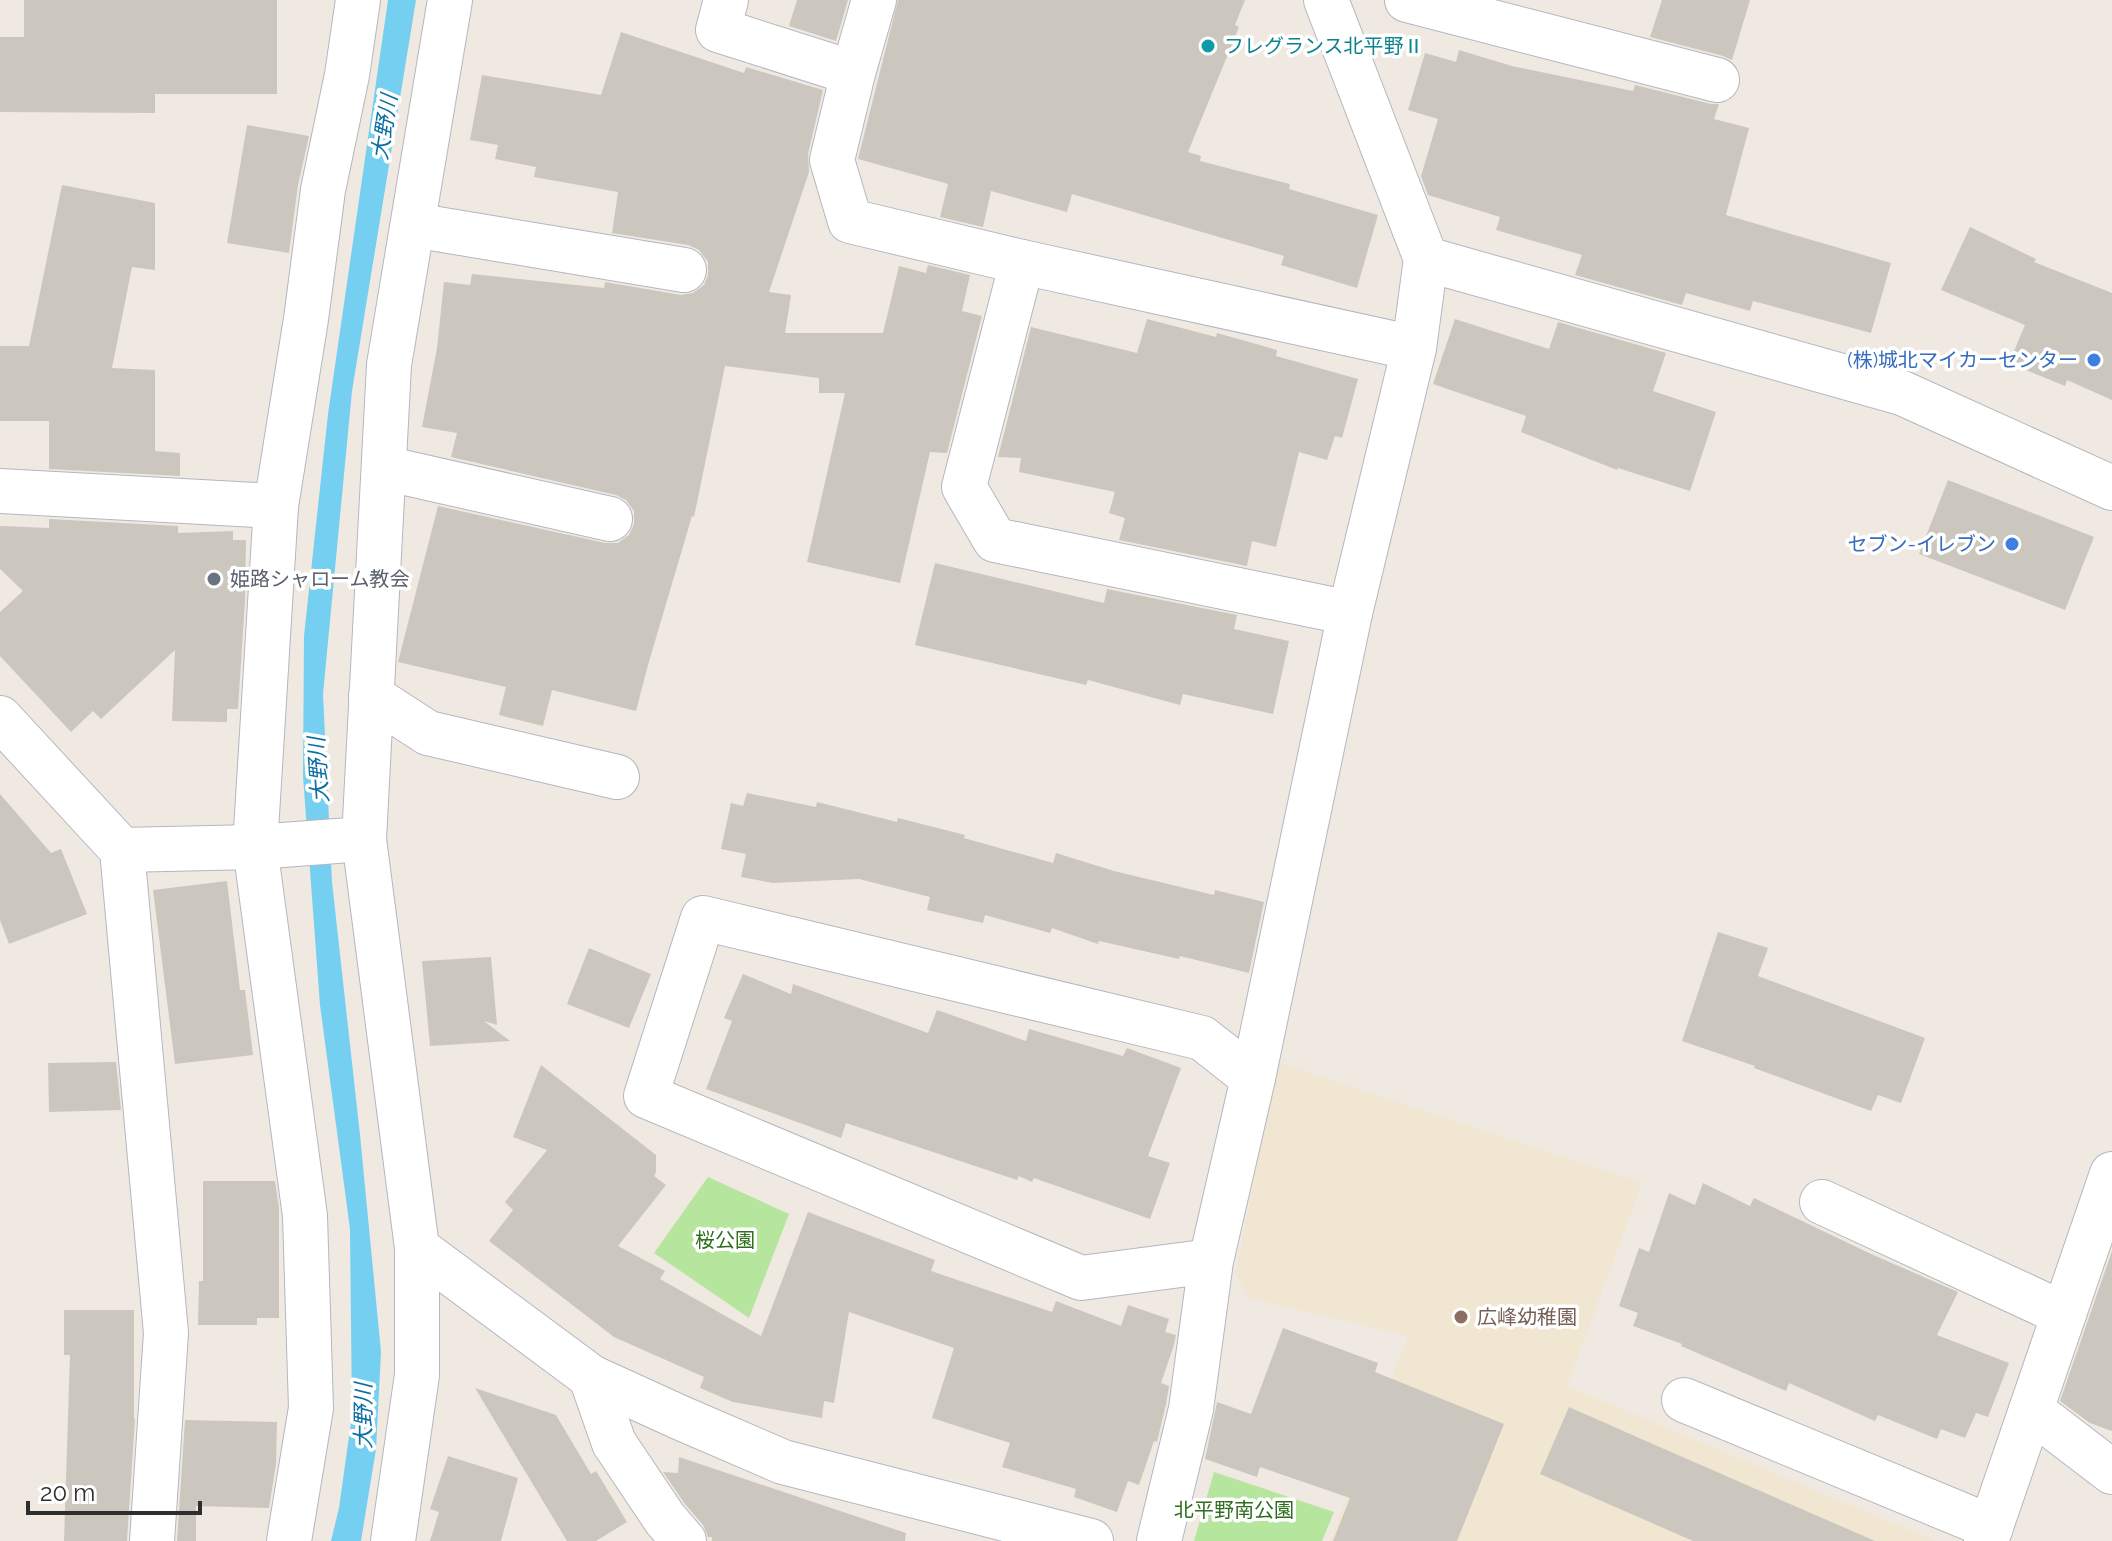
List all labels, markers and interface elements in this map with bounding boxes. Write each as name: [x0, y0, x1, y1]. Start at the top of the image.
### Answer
place label: フレグランス北平野Ⅱ: [1224, 34, 1424, 58]
marker: フレグランス北平野Ⅱ: [1199, 37, 1217, 55]
water label: 大野川: [366, 90, 402, 162]
place label: (株)城北マイカーセンター: [1847, 348, 2078, 372]
marker: (株)城北マイカーセンター: [2085, 351, 2103, 369]
place label: セブン-イレブン: [1848, 532, 1996, 556]
marker: セブン-イレブン: [2003, 535, 2021, 553]
place label: 姫路シャローム教会: [230, 567, 409, 591]
marker: 姫路シャローム教会: [205, 570, 223, 588]
water label: 大野川: [303, 734, 333, 804]
park label: 桜公園: [695, 1228, 755, 1252]
place label: 広峰幼稚園: [1477, 1305, 1577, 1329]
marker: 広峰幼稚園: [1452, 1308, 1470, 1326]
water label: 大野川: [350, 1381, 376, 1449]
scale bar: [28, 1465, 200, 1515]
text: 20 m: [40, 1478, 95, 1507]
park label: 北平野南公園: [1174, 1498, 1294, 1522]

